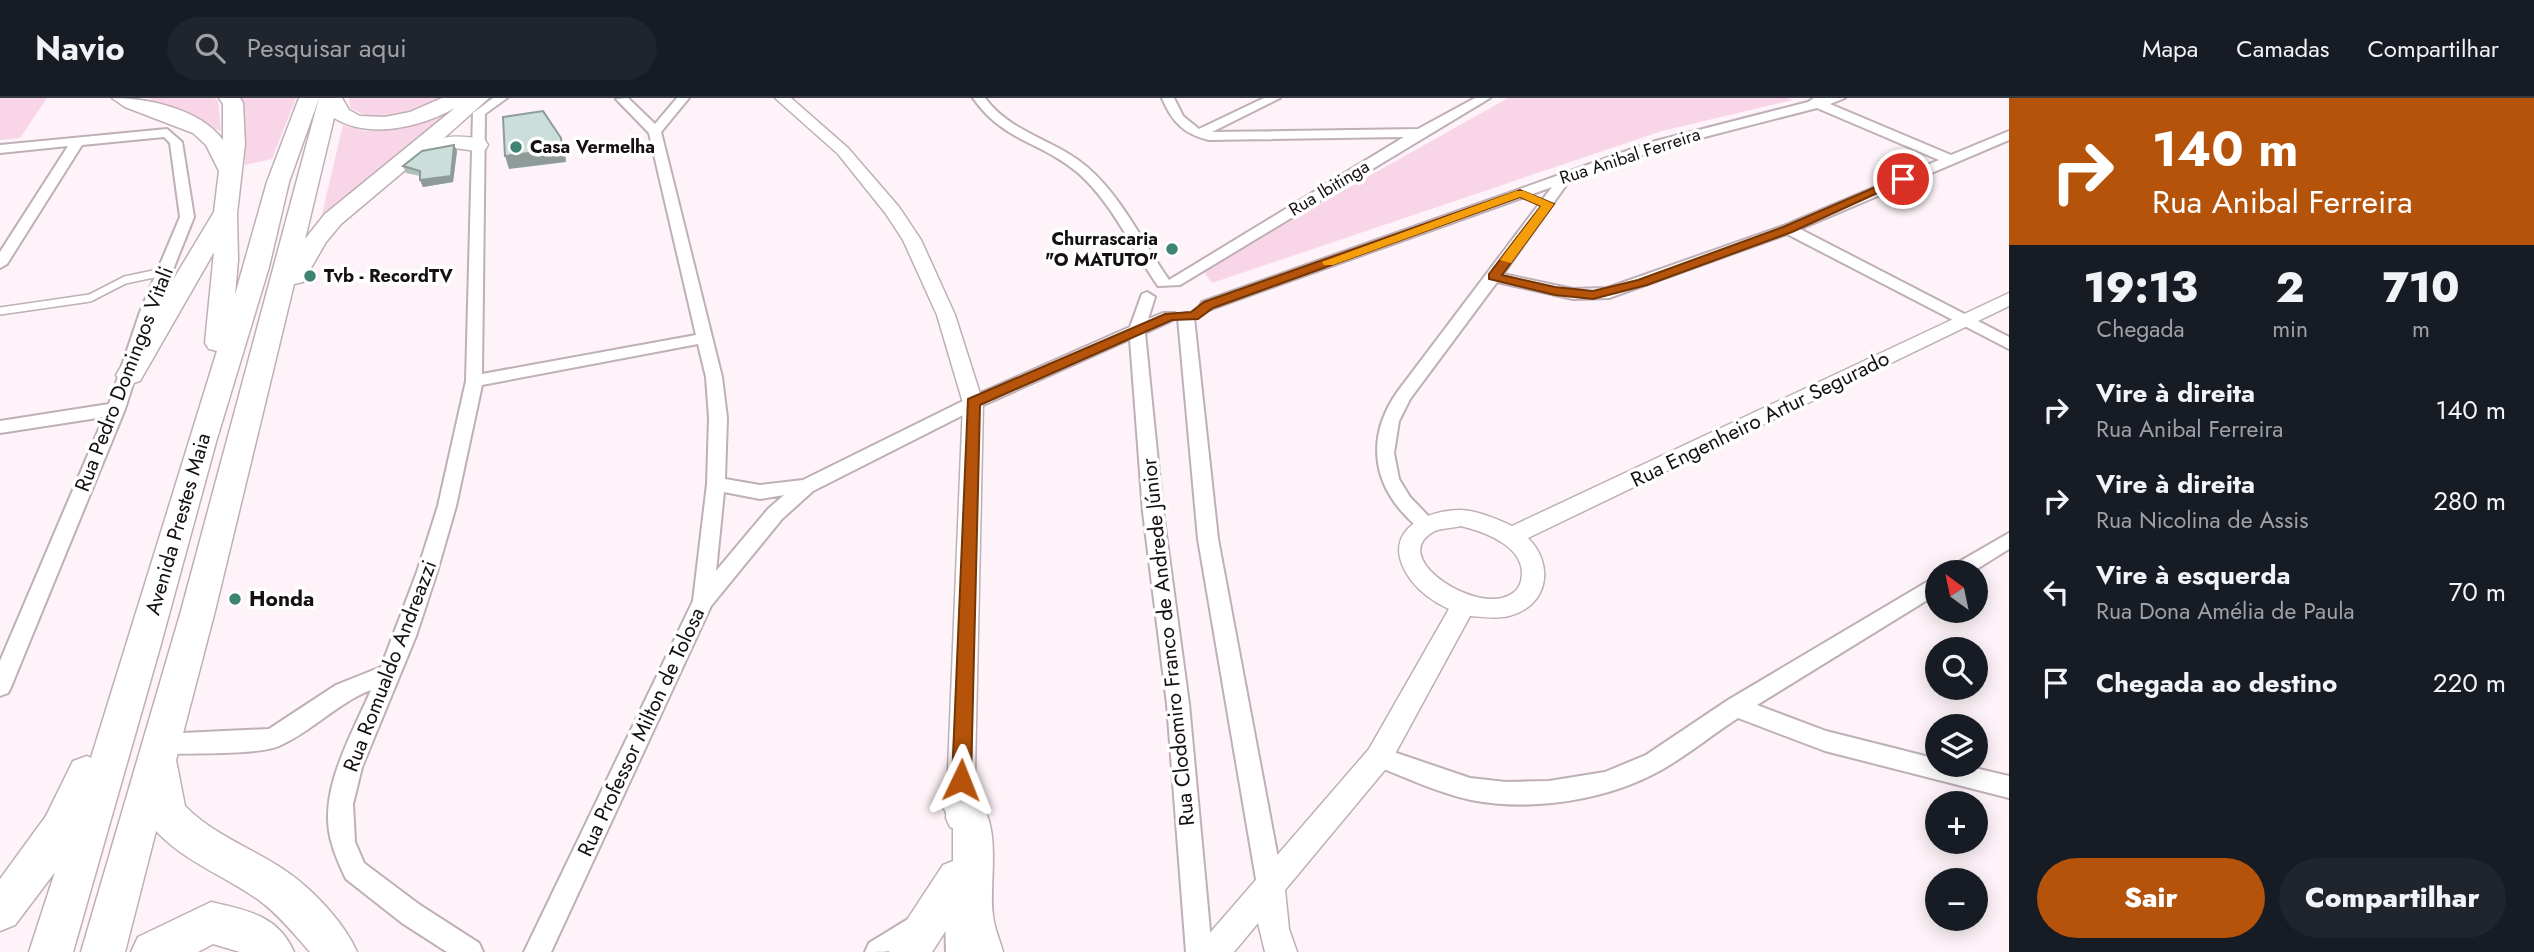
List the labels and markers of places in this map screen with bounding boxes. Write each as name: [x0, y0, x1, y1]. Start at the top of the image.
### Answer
place label: Casa Vermelha: [530, 134, 655, 160]
marker: Casa Vermelha: [508, 139, 524, 155]
pin: [1873, 149, 1933, 209]
place label: Churrascaria "O MATUTO": [1045, 226, 1158, 273]
marker: Churrascaria "O MATUTO": [1164, 241, 1180, 257]
place label: Tvb - RecordTV: [324, 263, 454, 289]
marker: Tvb - RecordTV: [302, 268, 318, 284]
place label: Honda: [249, 584, 314, 614]
marker: Honda: [227, 591, 243, 607]

